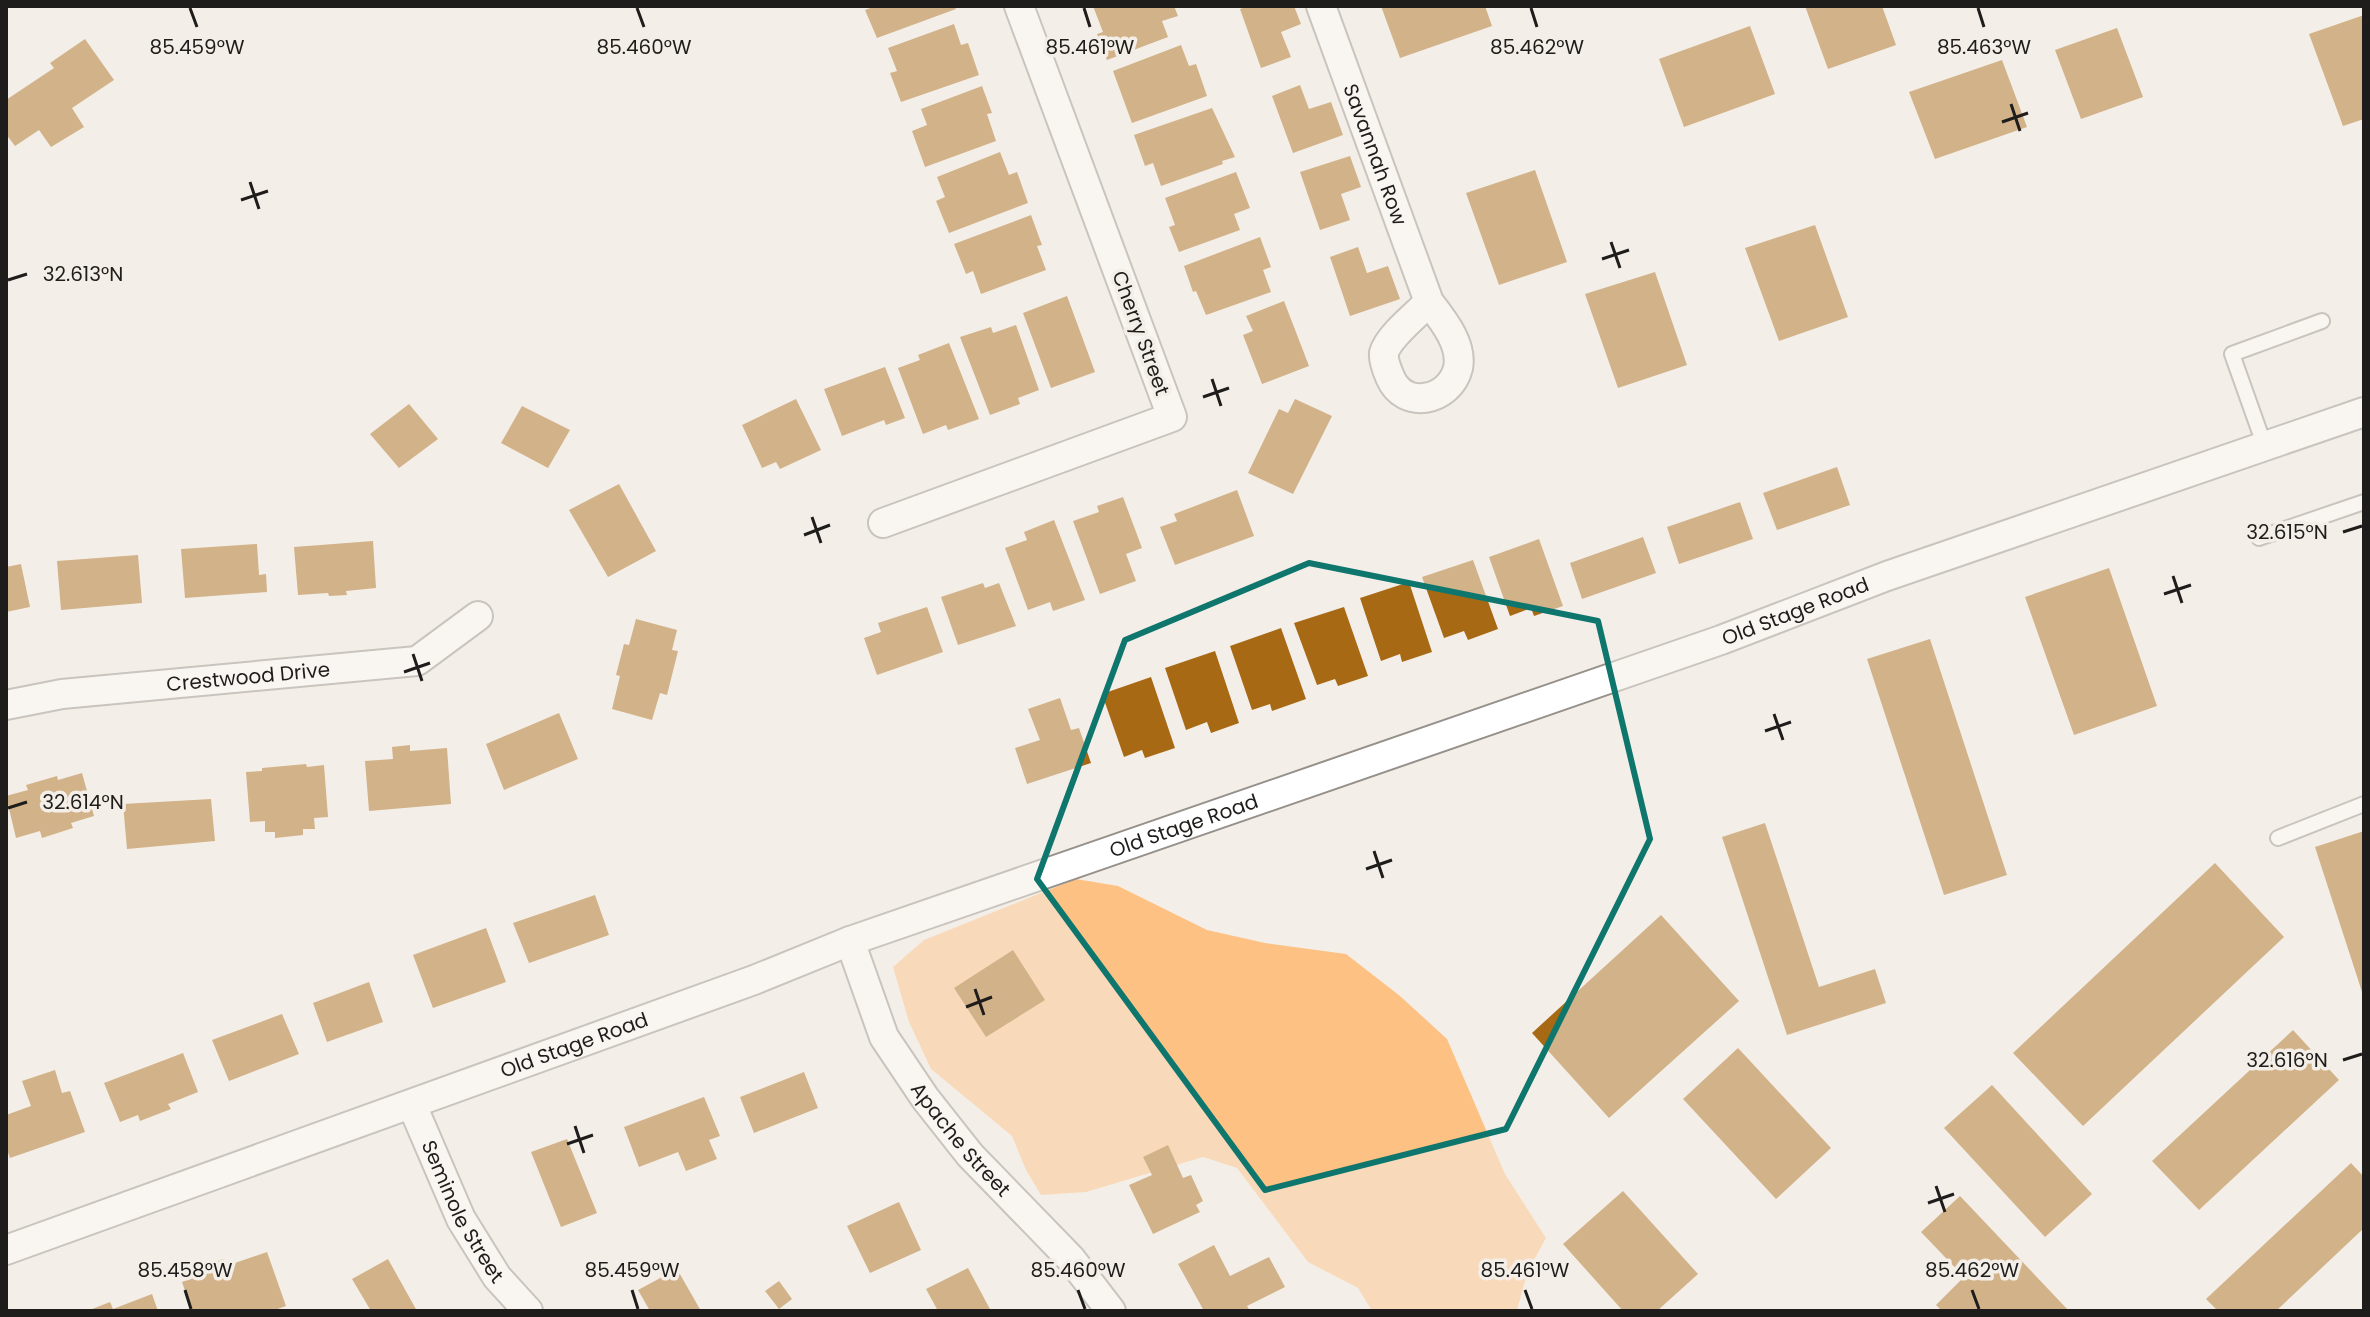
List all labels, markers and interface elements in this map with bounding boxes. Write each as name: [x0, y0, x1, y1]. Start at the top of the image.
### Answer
text: 85.459°W: [150, 33, 245, 61]
text: 85.460°W: [597, 33, 692, 61]
text: 85.461°W: [1046, 33, 1135, 61]
text: 85.462°W: [1490, 33, 1584, 61]
text: 85.463°W: [1937, 33, 2032, 61]
street label: Savannah Row: [1337, 80, 1414, 230]
text: 32.613°N: [43, 260, 123, 288]
street label: Cherry Street: [1105, 267, 1177, 399]
text: 32.615°N: [2246, 518, 2328, 546]
street label: Old Stage Road: [1718, 570, 1873, 652]
street label: Crestwood Drive: [165, 655, 331, 698]
street label: Old Stage Road: [1106, 787, 1262, 864]
text: 32.614°N: [42, 788, 124, 816]
street label: Old Stage Road: [496, 1005, 652, 1084]
text: 32.616°N: [2246, 1046, 2328, 1074]
street label: Apache Street: [904, 1077, 1017, 1203]
street label: Seminole Street: [415, 1136, 510, 1289]
text: 85.458°W: [138, 1256, 233, 1284]
text: 85.459°W: [585, 1256, 680, 1284]
text: 85.460°W: [1031, 1256, 1126, 1284]
text: 85.461°W: [1481, 1256, 1570, 1284]
text: 85.462°W: [1925, 1256, 2019, 1284]

